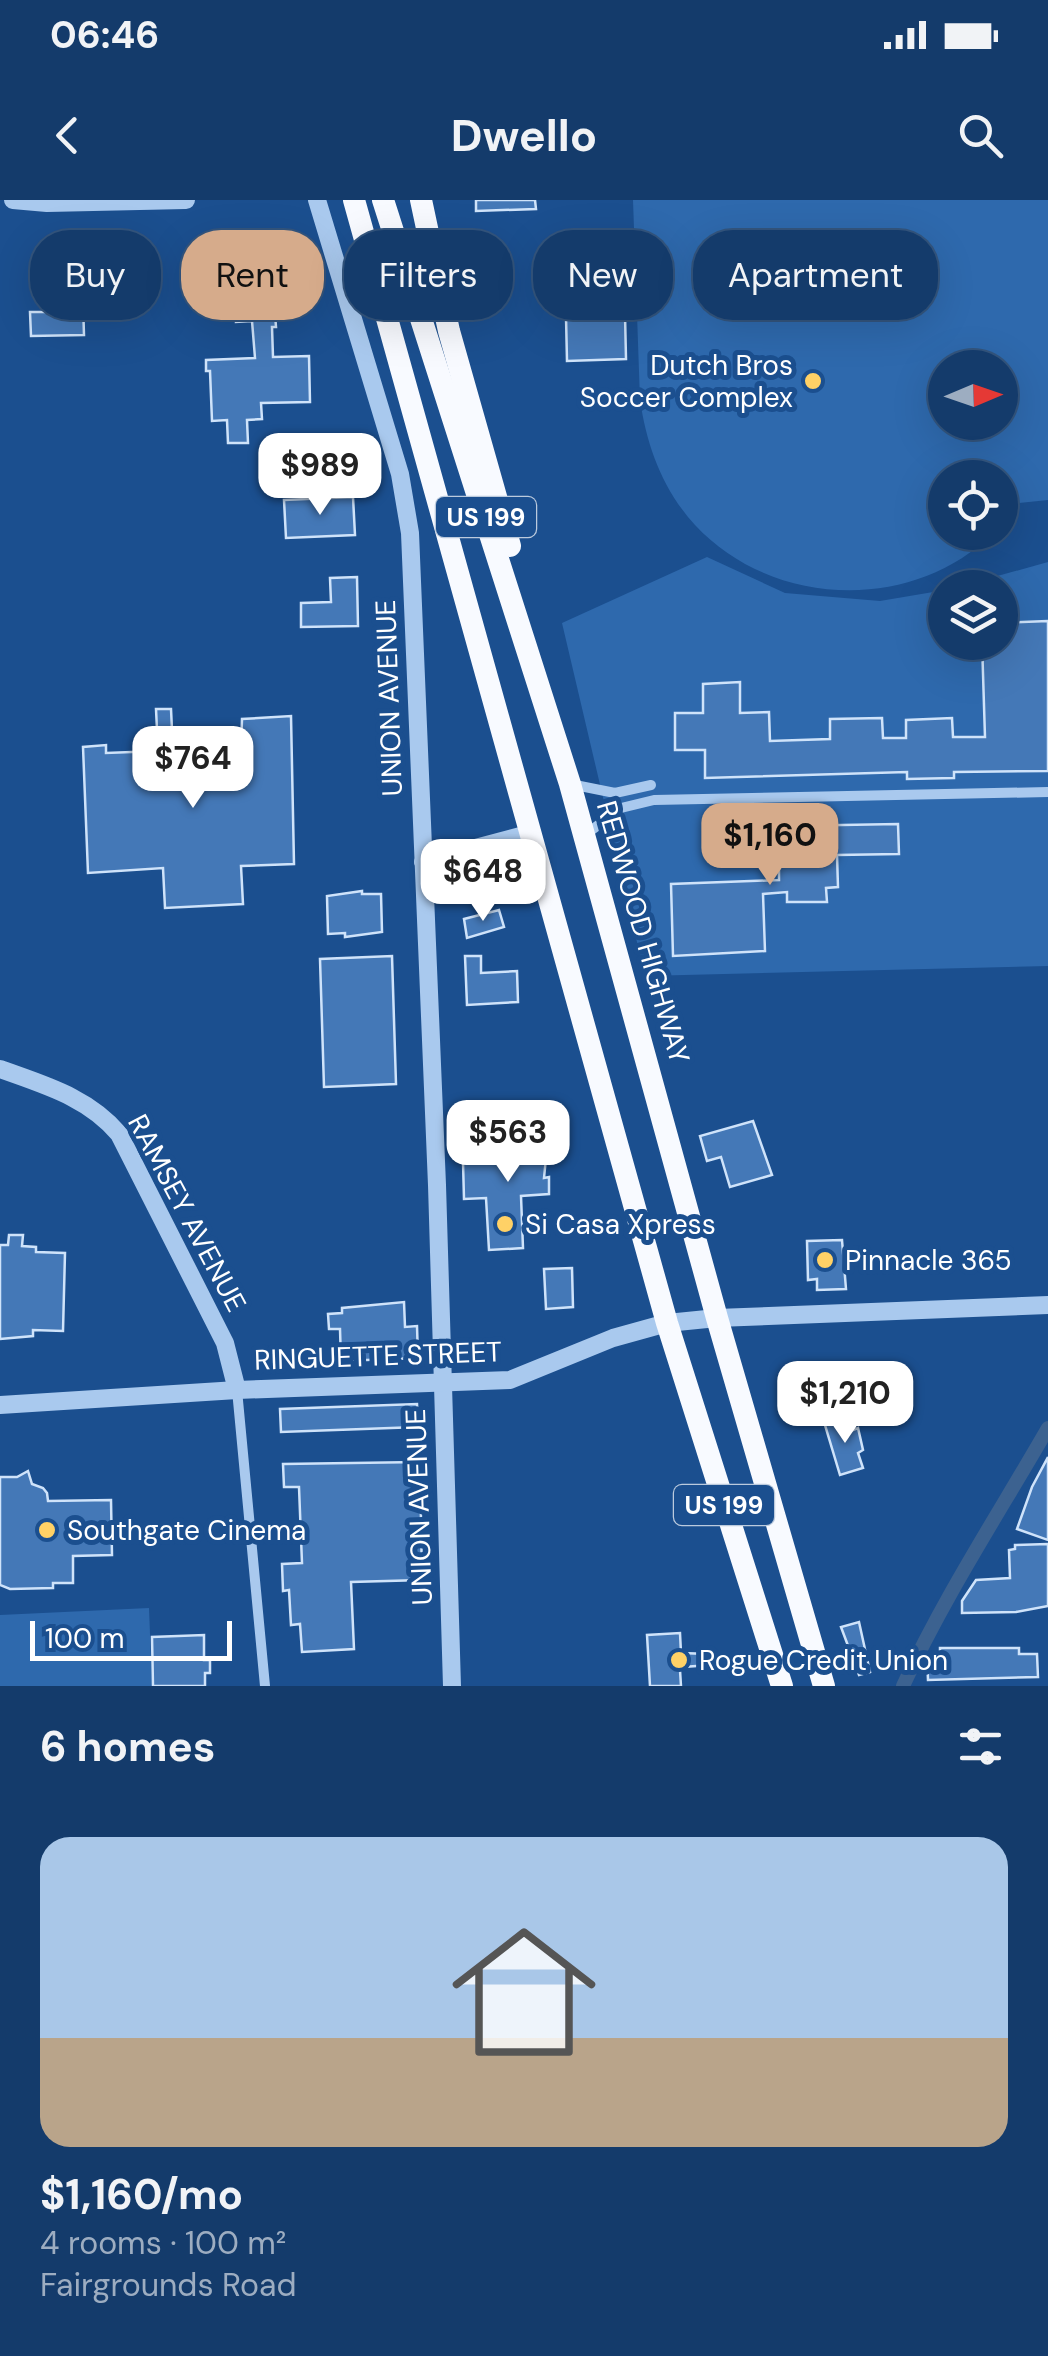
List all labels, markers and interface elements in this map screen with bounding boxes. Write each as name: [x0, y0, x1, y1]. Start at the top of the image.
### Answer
text: 06:46: [50, 10, 159, 60]
text: Dwello: [451, 106, 597, 165]
icon: back: [40, 108, 95, 163]
icon: search: [953, 108, 1008, 163]
chip: Buy: [30, 230, 161, 320]
chip: Rent: [181, 230, 324, 320]
chip: Filters: [344, 230, 513, 320]
chip: New: [533, 230, 673, 320]
chip: Apartment: [693, 230, 938, 320]
place label: Dutch Bros Soccer Complex: [580, 347, 793, 416]
north arrow: [928, 350, 1018, 440]
map controls: [928, 350, 1018, 660]
marker: Dutch Bros Soccer Complex: [802, 370, 824, 392]
pin: $989: [261, 433, 379, 518]
text: $989: [280, 444, 360, 486]
button: locate: [928, 460, 1018, 550]
road number: US 199: [436, 497, 536, 537]
button: layers: [928, 570, 1018, 660]
street label: UNION AVENUE: [367, 599, 411, 797]
pin: $764: [134, 726, 252, 811]
text: $764: [154, 737, 232, 779]
street label: REDWOOD HIGHWAY: [588, 796, 698, 1068]
pin: $1,160: [689, 803, 851, 888]
text: $1,160: [723, 814, 817, 856]
pin: $648: [424, 839, 542, 924]
text: $648: [443, 850, 523, 892]
pin: $563: [449, 1100, 567, 1185]
street label: RAMSEY AVENUE: [119, 1108, 255, 1318]
text: $563: [469, 1111, 547, 1153]
place label: Si Casa Xpress: [525, 1206, 716, 1243]
marker: Si Casa Xpress: [494, 1213, 516, 1235]
place label: Pinnacle 365: [845, 1242, 1012, 1279]
marker: Pinnacle 365: [814, 1249, 836, 1271]
street label: RINGUETTE STREET: [253, 1333, 503, 1379]
pin: $1,210: [764, 1361, 926, 1446]
text: $1,210: [799, 1372, 891, 1414]
street label: UNION AVENUE: [397, 1408, 441, 1606]
road number: US 199: [674, 1485, 774, 1525]
place label: Southgate Cinema: [67, 1512, 306, 1549]
marker: Southgate Cinema: [36, 1519, 58, 1541]
scale bar: [30, 1616, 232, 1660]
text: 100 m: [45, 1620, 124, 1657]
place label: Rogue Credit Union: [699, 1642, 948, 1679]
marker: Rogue Credit Union: [668, 1649, 690, 1671]
text: 6 homes: [40, 1719, 215, 1774]
icon: filters: [953, 1719, 1008, 1774]
icon: home: [434, 1902, 614, 2082]
text: $1,160/mo: [40, 2167, 243, 2222]
text: 4 rooms · 100 m²: [40, 2222, 286, 2264]
text: Fairgrounds Road: [40, 2264, 296, 2306]

